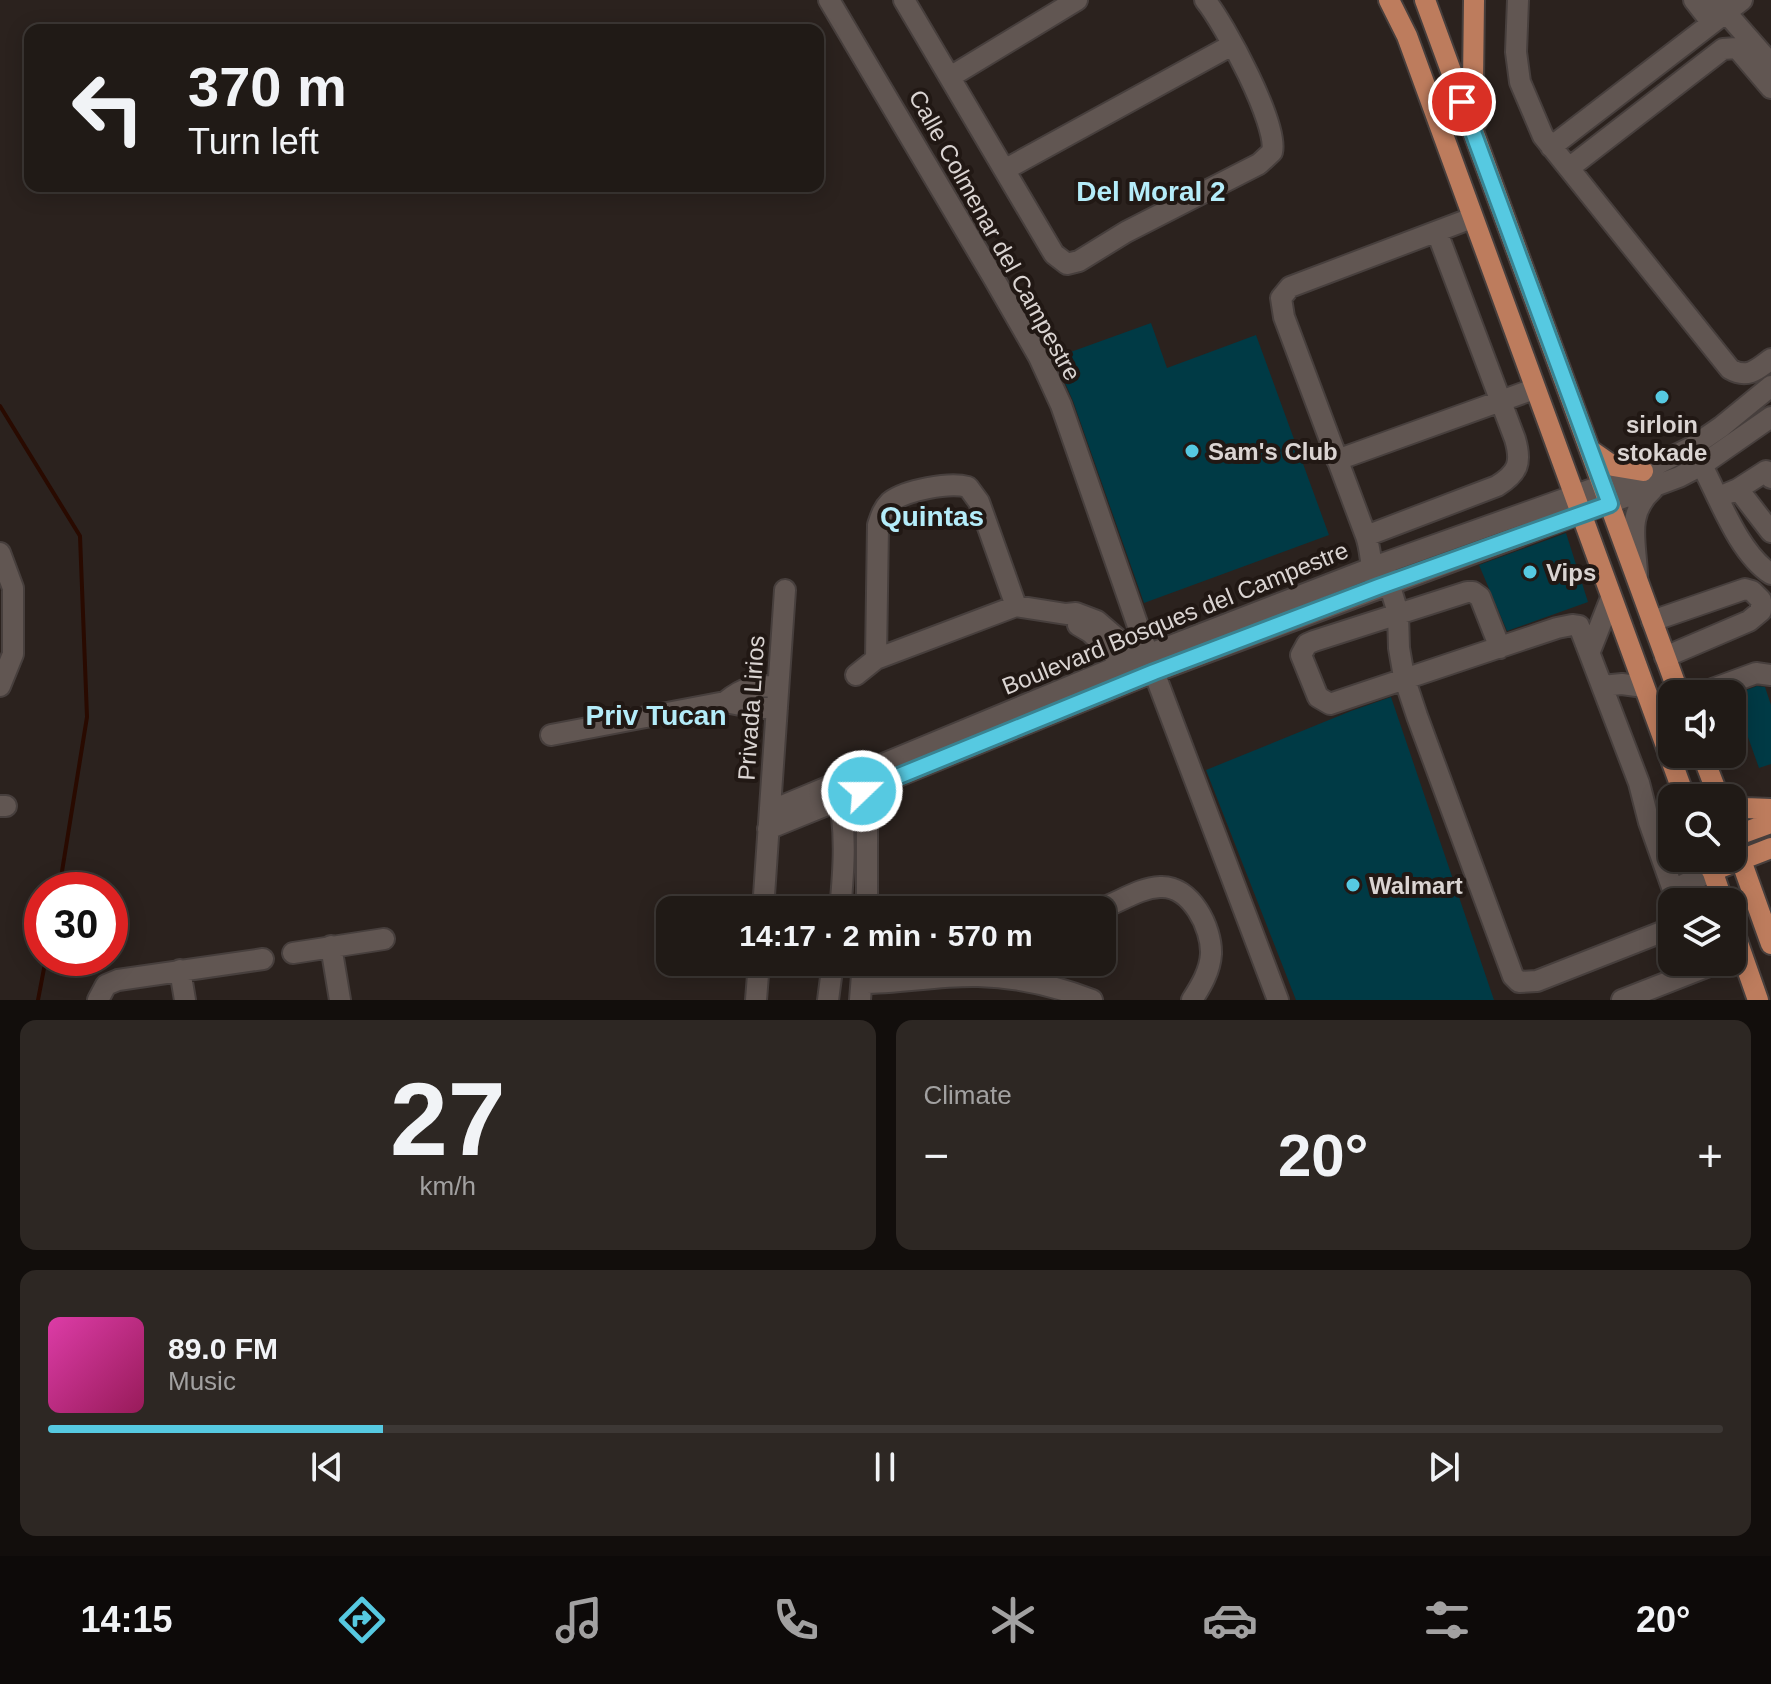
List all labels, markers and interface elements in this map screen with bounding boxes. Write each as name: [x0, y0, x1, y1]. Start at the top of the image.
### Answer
text: 370 m: [188, 55, 347, 118]
icon: left: [56, 56, 160, 160]
pin: [1428, 68, 1496, 136]
icon: arrive: [1440, 80, 1484, 124]
street label: Calle Colmenar del Campestre: [904, 85, 1086, 385]
text: Turn left: [188, 121, 319, 162]
district label: Del Moral 2: [1076, 176, 1226, 207]
marker: sirloin stokade: [1653, 388, 1671, 406]
place label: sirloin stokade: [1617, 411, 1707, 466]
place label: Sam's Club: [1208, 438, 1338, 465]
marker: Sam's Club: [1183, 442, 1201, 460]
district label: Quintas: [880, 501, 984, 532]
street label: Boulevard Bosques del Campestre: [998, 536, 1352, 700]
place label: Vips: [1546, 559, 1596, 586]
marker: Vips: [1521, 563, 1539, 581]
street label: Privada Lirios: [732, 635, 770, 781]
map controls: [1658, 680, 1746, 976]
button: sound: [1658, 680, 1746, 768]
district label: Priv Tucan: [585, 700, 727, 731]
position arrow: [820, 749, 904, 833]
button: search: [1658, 784, 1746, 872]
speed limit sign: 30: [24, 872, 128, 976]
place label: Walmart: [1369, 872, 1463, 899]
marker: Walmart: [1344, 876, 1362, 894]
button: layers: [1658, 888, 1746, 976]
text: 14:17 · 2 min · 570 m: [739, 919, 1033, 952]
text: 27: [390, 1061, 506, 1177]
text: Climate: [924, 1080, 1012, 1110]
text: 20°: [1278, 1122, 1369, 1189]
text: −: [924, 1131, 949, 1180]
text: +: [1697, 1131, 1723, 1180]
text: km/h: [420, 1171, 476, 1201]
text: 89.0 FM: [168, 1332, 278, 1365]
text: Music: [168, 1366, 236, 1396]
icon: previous: [305, 1445, 349, 1489]
icon: pause: [863, 1445, 907, 1489]
icon: next: [1422, 1445, 1466, 1489]
icon: directions: [334, 1592, 390, 1648]
icon: music: [551, 1592, 607, 1648]
icon: phone: [768, 1592, 824, 1648]
icon: climate: [985, 1592, 1041, 1648]
icon: car: [1202, 1592, 1258, 1648]
icon: filters: [1419, 1592, 1475, 1648]
text: 14:15: [81, 1599, 173, 1640]
text: 20°: [1636, 1599, 1690, 1640]

